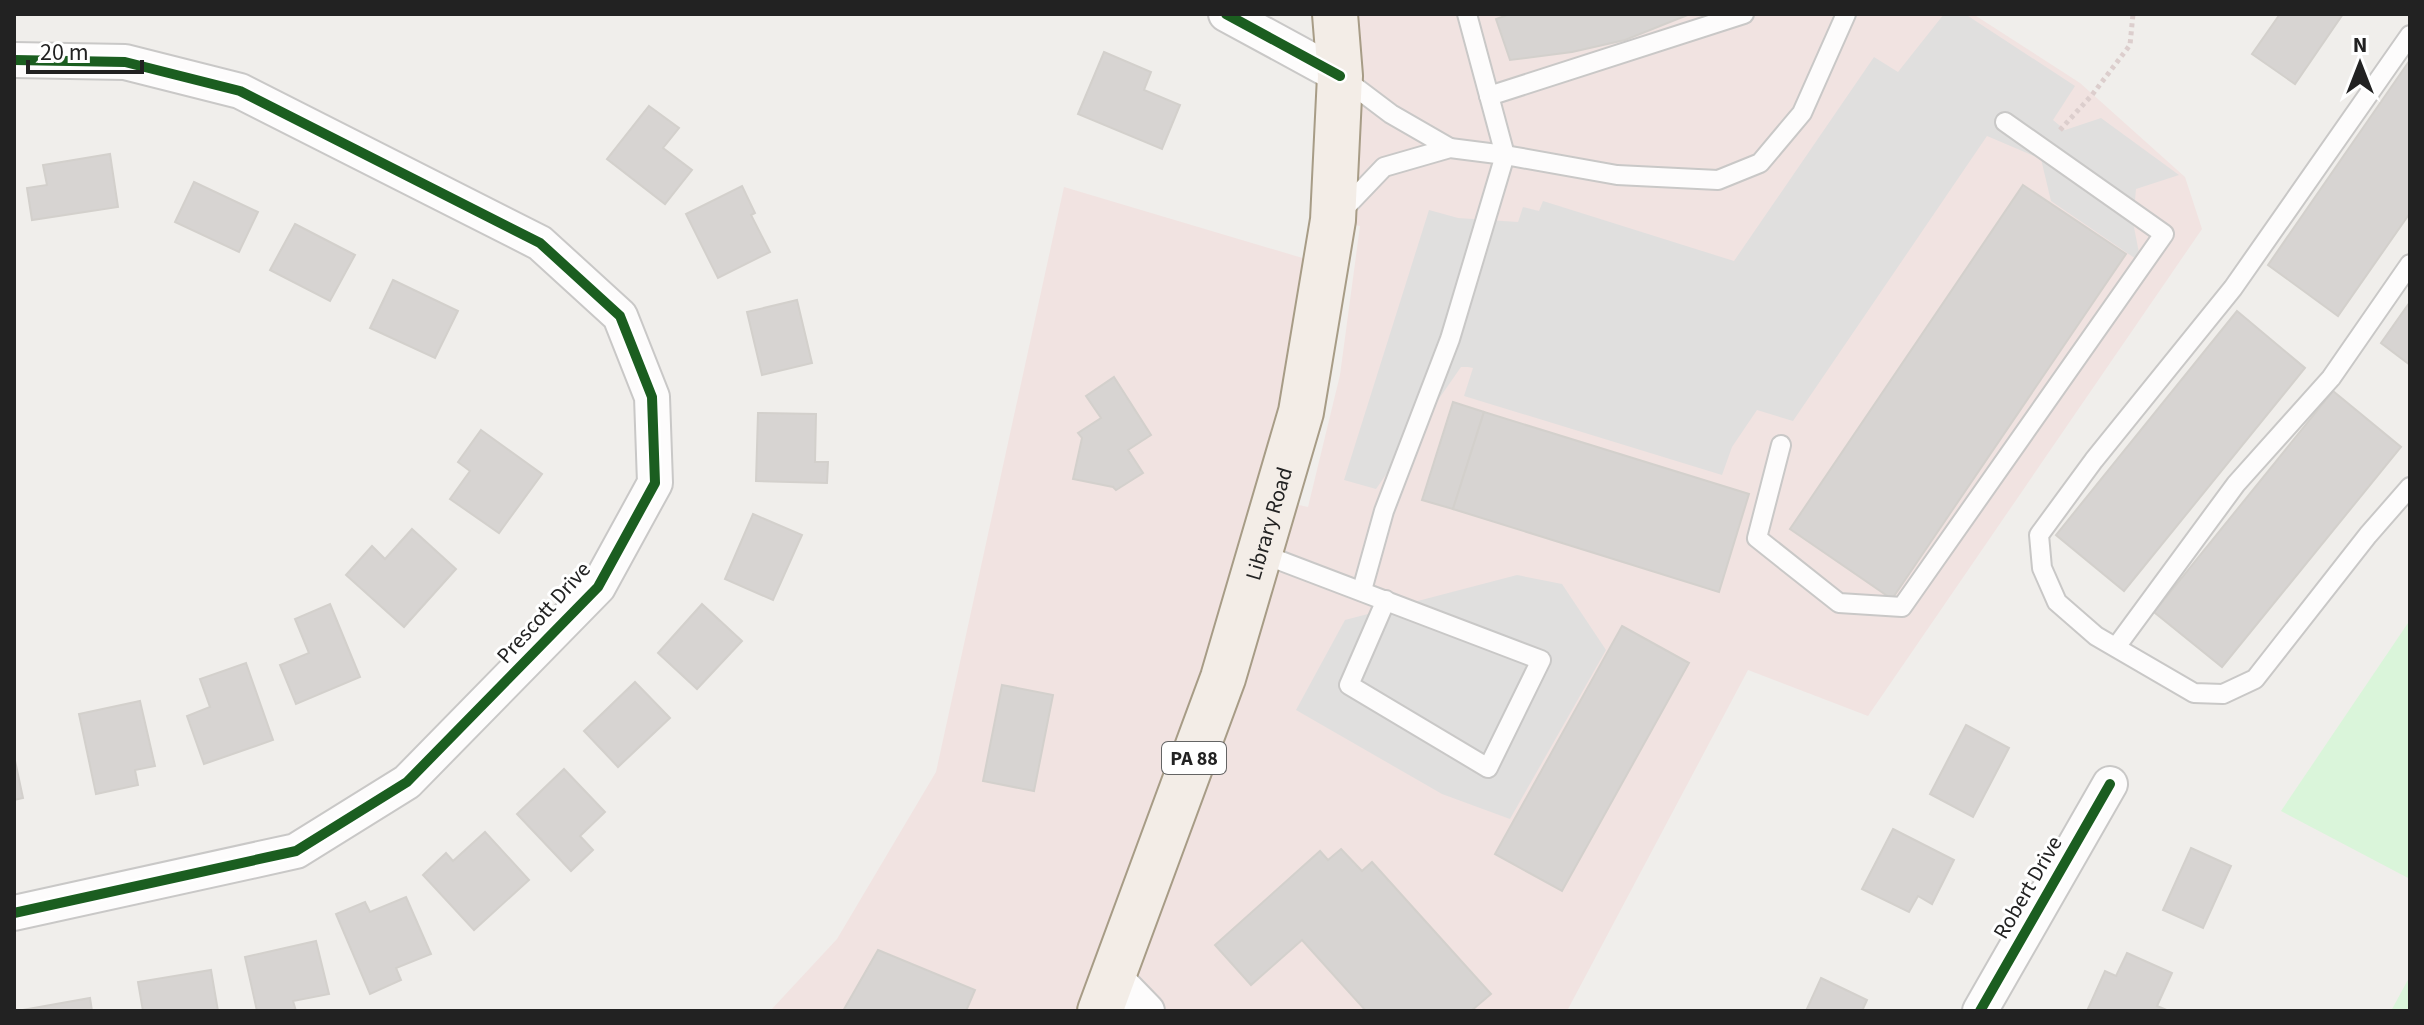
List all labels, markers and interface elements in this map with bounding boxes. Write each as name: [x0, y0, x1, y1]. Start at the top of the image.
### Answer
scale bar: [28, 24, 142, 74]
north arrow: [2320, 24, 2400, 104]
text: N: [2353, 29, 2367, 61]
text: 20 m: [40, 35, 89, 70]
street label: Library Road: [1237, 463, 1301, 584]
street label: Prescott Drive: [489, 554, 598, 671]
road number: PA 88: [1162, 742, 1226, 774]
street label: Robert Drive: [1985, 830, 2070, 945]

